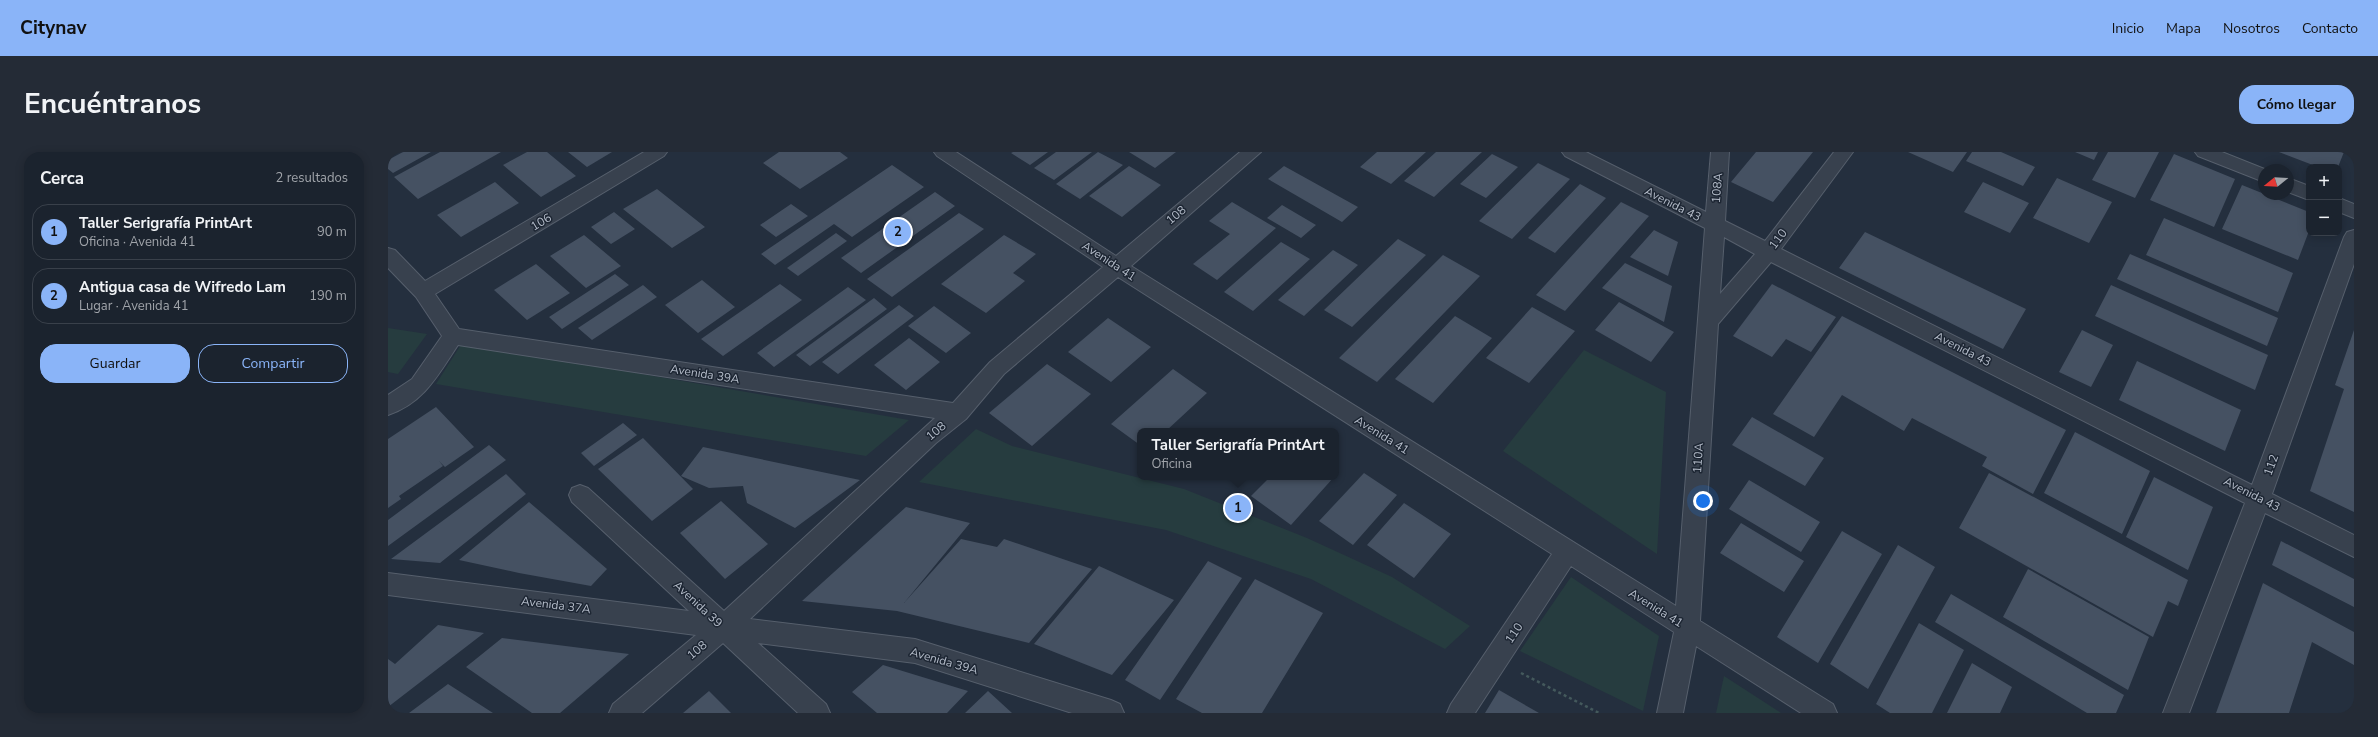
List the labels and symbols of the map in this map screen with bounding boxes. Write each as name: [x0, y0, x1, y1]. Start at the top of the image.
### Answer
north arrow: [2258, 164, 2294, 200]
street label: 108A: [1708, 172, 1726, 204]
street label: Avenida 43: [1642, 183, 1704, 225]
street label: 108: [1163, 202, 1189, 228]
street label: 106: [528, 210, 554, 234]
pin: 2: [885, 217, 911, 247]
street label: 110: [1765, 226, 1791, 252]
street label: Avenida 41: [1079, 238, 1139, 284]
street label: Avenida 43: [1932, 328, 1994, 370]
street label: Avenida 39A: [669, 361, 741, 387]
street label: Avenida 41: [1352, 412, 1412, 458]
street label: 108: [923, 418, 949, 444]
street label: 110A: [1689, 442, 1707, 474]
street label: 112: [2260, 452, 2282, 478]
street label: Avenida 43: [2221, 473, 2283, 515]
your location: [1693, 491, 1713, 511]
pin: 1: [1225, 493, 1251, 523]
street label: Avenida 39: [670, 577, 726, 631]
street label: Avenida 41: [1626, 585, 1686, 631]
street label: Avenida 37A: [520, 593, 592, 617]
street label: 110: [1501, 620, 1527, 646]
street label: 108: [684, 637, 710, 663]
street label: Avenida 39A: [908, 644, 980, 678]

